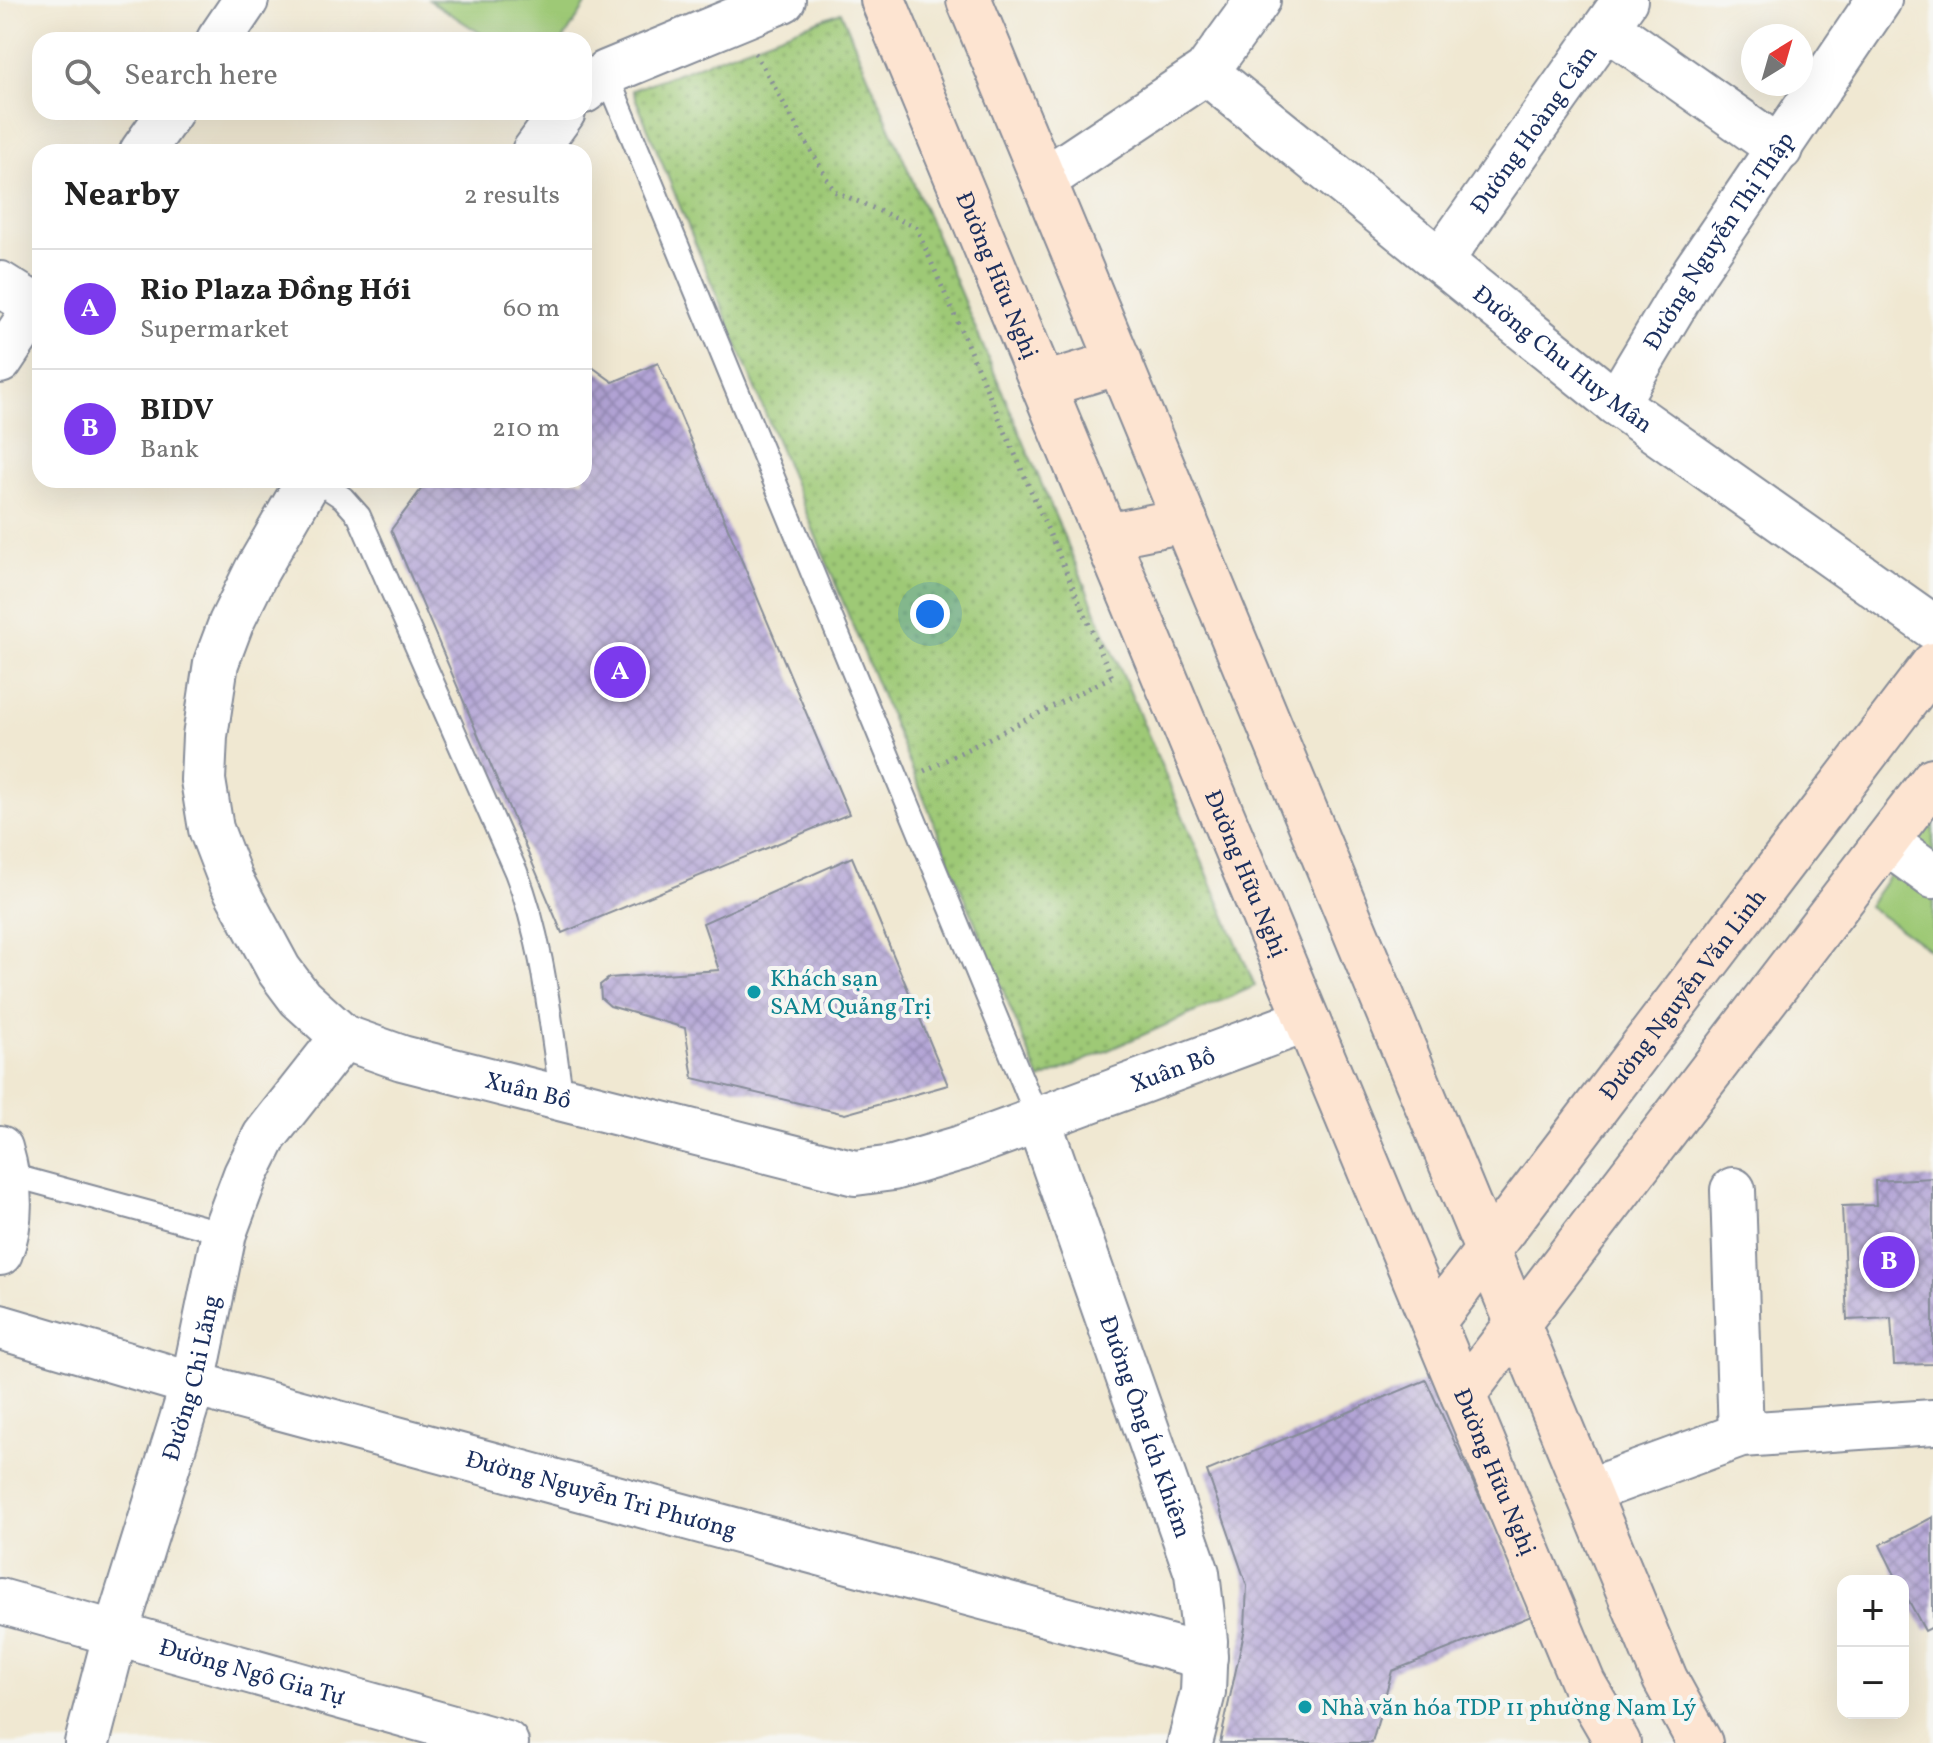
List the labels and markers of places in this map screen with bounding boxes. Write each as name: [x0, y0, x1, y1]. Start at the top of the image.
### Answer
pin: A: [594, 642, 646, 702]
place label: Khách sạn SAM Quảng Trị: [770, 963, 931, 1025]
marker: Khách sạn SAM Quảng Trị: [745, 983, 763, 1001]
pin: B: [1863, 1232, 1915, 1292]
place label: Nhà văn hóa TDP 11 phường Nam Lý: [1321, 1692, 1696, 1726]
marker: Nhà văn hóa TDP 11 phường Nam Lý: [1296, 1698, 1314, 1716]

